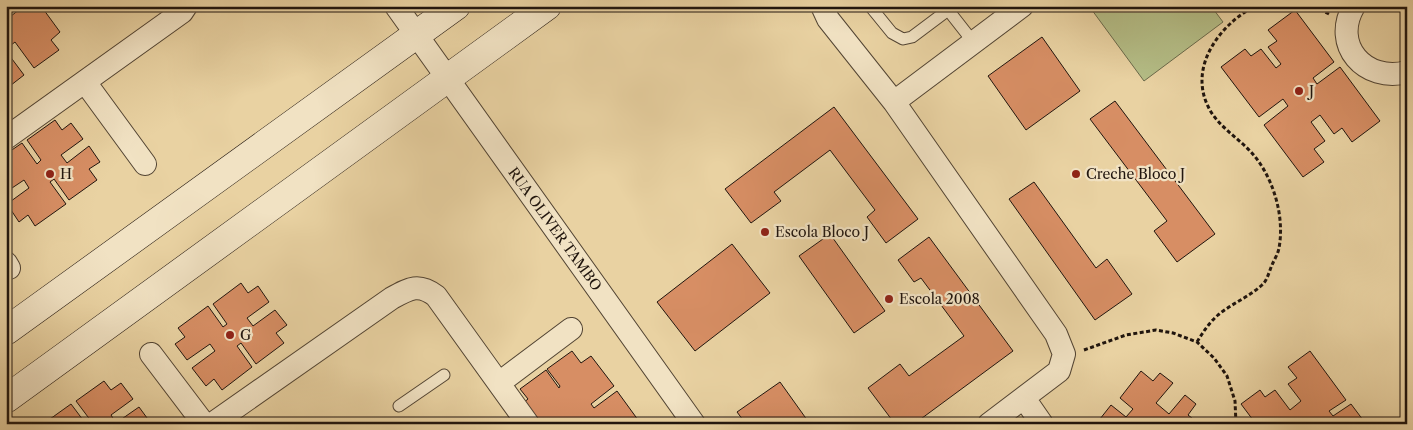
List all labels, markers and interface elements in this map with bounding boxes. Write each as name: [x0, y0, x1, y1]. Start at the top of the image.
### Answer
place label: J: [1307, 82, 1314, 100]
marker: J: [1293, 85, 1305, 97]
street label: RUA OLIVER TAMBO: [504, 164, 606, 294]
place label: H: [60, 165, 72, 183]
place label: Creche Bloco J: [1086, 165, 1185, 183]
marker: H: [44, 168, 56, 180]
marker: Creche Bloco J: [1070, 168, 1082, 180]
place label: Escola Bloco J: [775, 223, 869, 241]
marker: Escola Bloco J: [759, 226, 771, 238]
place label: Escola 2008: [899, 290, 980, 308]
marker: Escola 2008: [883, 293, 895, 305]
place label: G: [240, 326, 251, 344]
marker: G: [224, 329, 236, 341]

